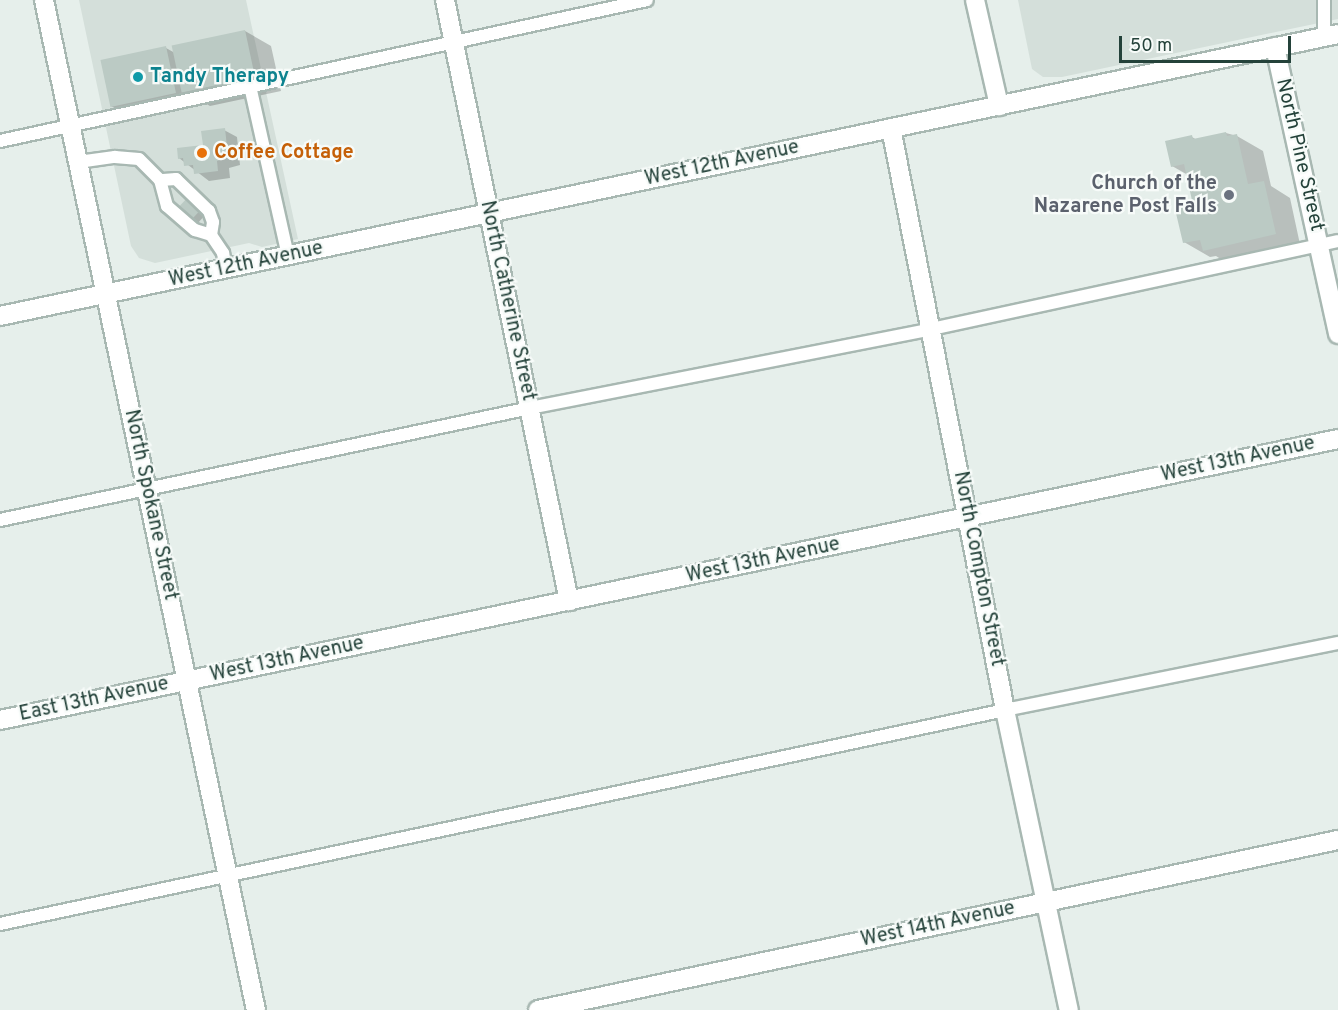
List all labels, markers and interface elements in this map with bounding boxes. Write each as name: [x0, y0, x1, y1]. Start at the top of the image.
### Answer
scale bar: [1122, 24, 1294, 62]
text: 50 m: [1130, 35, 1172, 58]
place label: Tandy Therapy: [150, 65, 289, 89]
marker: Tandy Therapy: [131, 70, 145, 84]
street label: North Pine Street: [1270, 76, 1328, 234]
street label: West 12th Avenue: [642, 136, 802, 192]
place label: Coffee Cottage: [214, 141, 354, 165]
marker: Coffee Cottage: [195, 146, 209, 160]
place label: Church of the Nazarene Post Falls: [1034, 172, 1217, 219]
marker: Church of the Nazarene Post Falls: [1222, 188, 1236, 202]
street label: North Catherine Street: [474, 199, 540, 403]
street label: West 12th Avenue: [166, 237, 326, 293]
street label: North Spokane Street: [118, 408, 182, 602]
street label: West 13th Avenue: [1158, 432, 1318, 488]
street label: North Compton Street: [947, 469, 1009, 669]
street label: West 13th Avenue: [683, 533, 843, 589]
street label: West 13th Avenue: [207, 632, 367, 688]
street label: East 13th Avenue: [17, 672, 171, 728]
street label: West 14th Avenue: [858, 897, 1018, 953]

